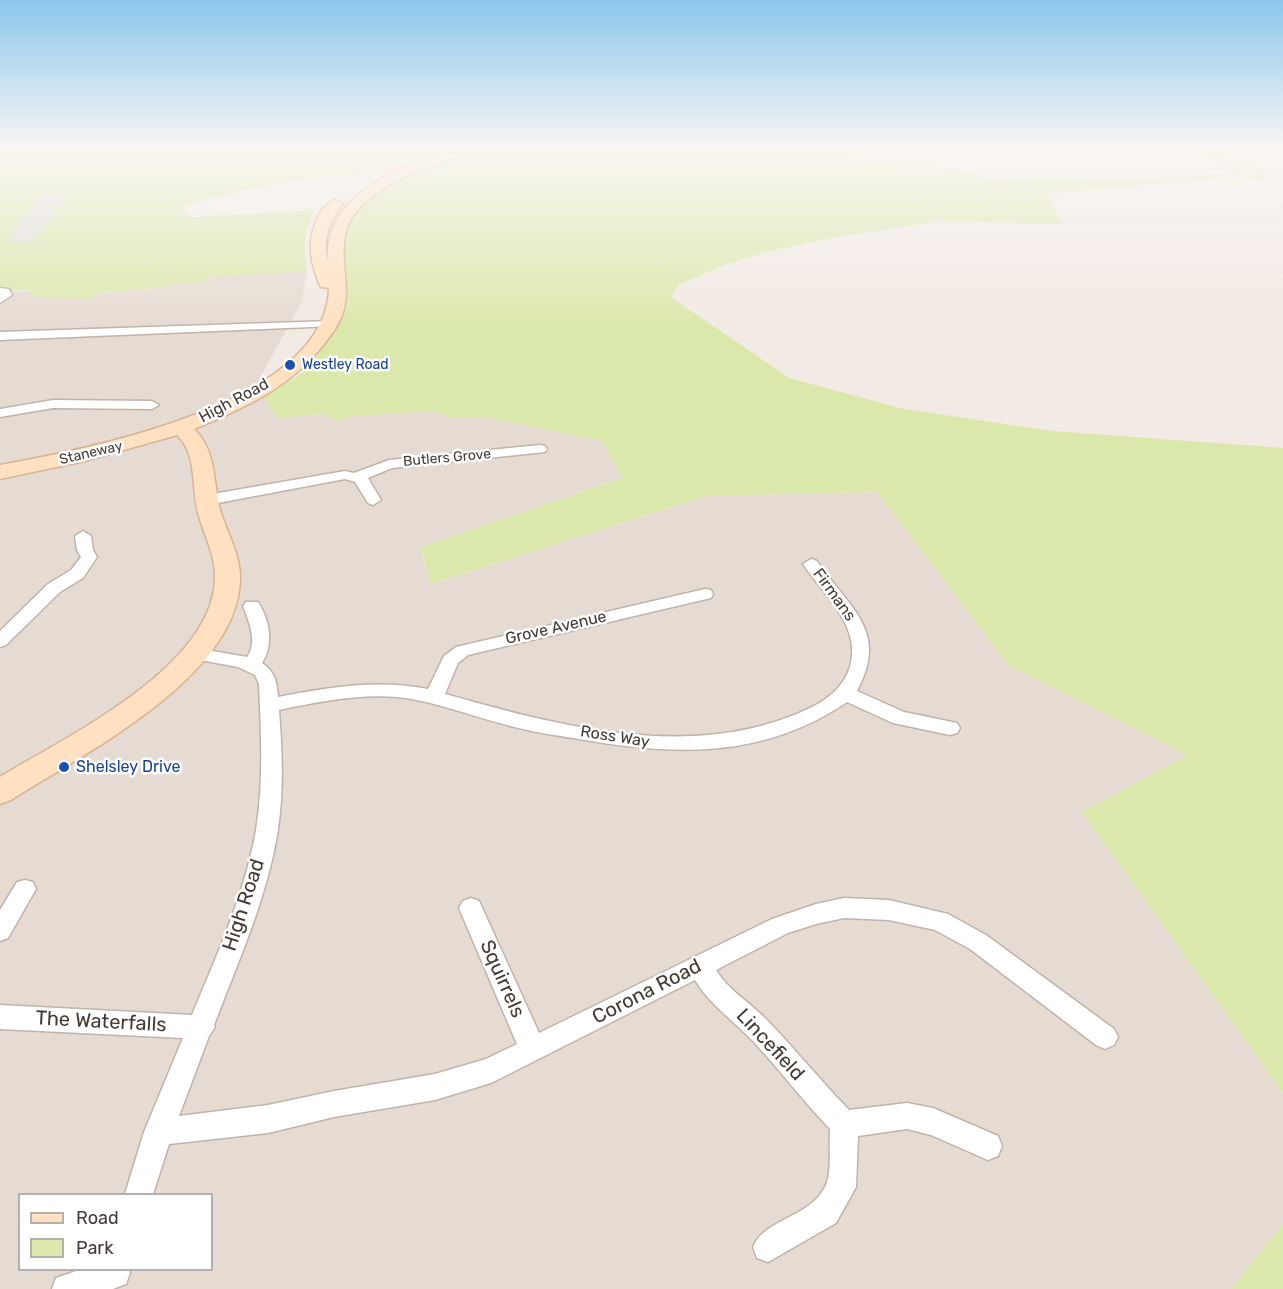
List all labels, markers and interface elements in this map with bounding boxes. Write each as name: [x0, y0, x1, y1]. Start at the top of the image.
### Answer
place label: Westley Road: [302, 357, 389, 373]
marker: Westley Road: [283, 358, 297, 372]
street label: High Road: [196, 375, 272, 427]
street label: Staneway: [58, 438, 124, 468]
street label: Butlers Grove: [402, 446, 492, 470]
street label: Firmans: [809, 565, 859, 625]
street label: Grove Avenue: [504, 607, 608, 649]
street label: Ross Way: [579, 722, 651, 752]
place label: Shelsley Drive: [76, 757, 180, 777]
marker: Shelsley Drive: [57, 760, 71, 774]
street label: High Road: [218, 856, 270, 954]
street label: Squirrels: [474, 936, 530, 1022]
street label: Corona Road: [588, 954, 706, 1030]
street label: Lincefield: [731, 1004, 809, 1086]
street label: The Waterfalls: [35, 1007, 167, 1037]
legend: [18, 1193, 213, 1271]
text: Road: [76, 1207, 119, 1229]
text: Park: [76, 1237, 113, 1259]

